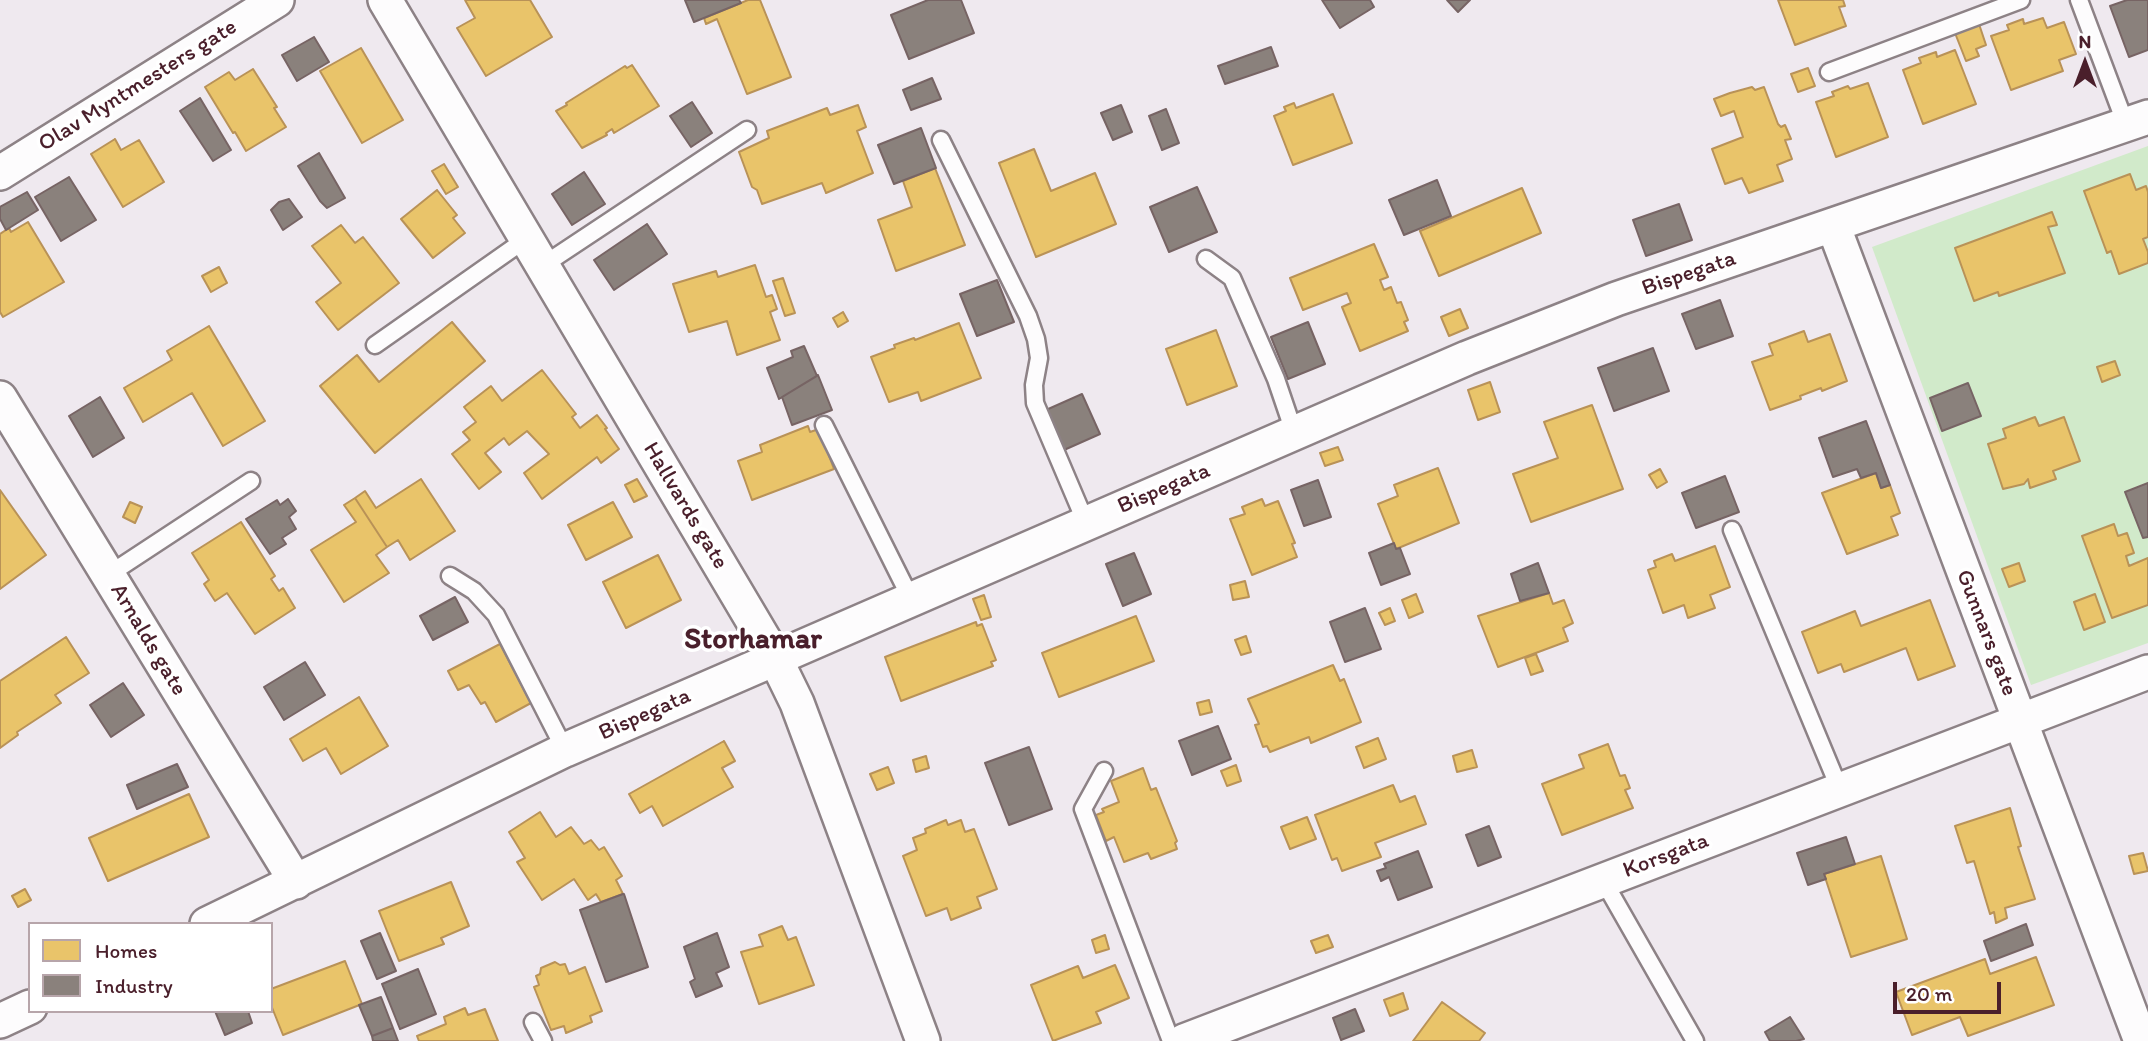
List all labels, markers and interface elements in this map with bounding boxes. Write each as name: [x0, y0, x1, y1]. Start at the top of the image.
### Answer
street label: Olav Myntmesters gate: [34, 14, 242, 158]
north arrow: [2050, 28, 2120, 98]
text: N: [2079, 30, 2091, 53]
street label: Bispegata: [1638, 245, 1740, 303]
street label: Hallvards gate: [636, 438, 734, 574]
street label: Bispegata: [1114, 457, 1214, 521]
street label: Gunnars gate: [1949, 566, 2023, 700]
street label: Arnalds gate: [104, 579, 192, 701]
district label: Storhamar: [684, 622, 822, 658]
street label: Bispegata: [595, 683, 695, 747]
street label: Korsgata: [1619, 827, 1713, 885]
legend: [28, 922, 273, 1013]
text: Homes: [95, 938, 157, 963]
scale bar: [1896, 968, 2004, 1012]
text: Industry: [95, 973, 173, 998]
text: 20 m: [1906, 981, 1952, 1006]

